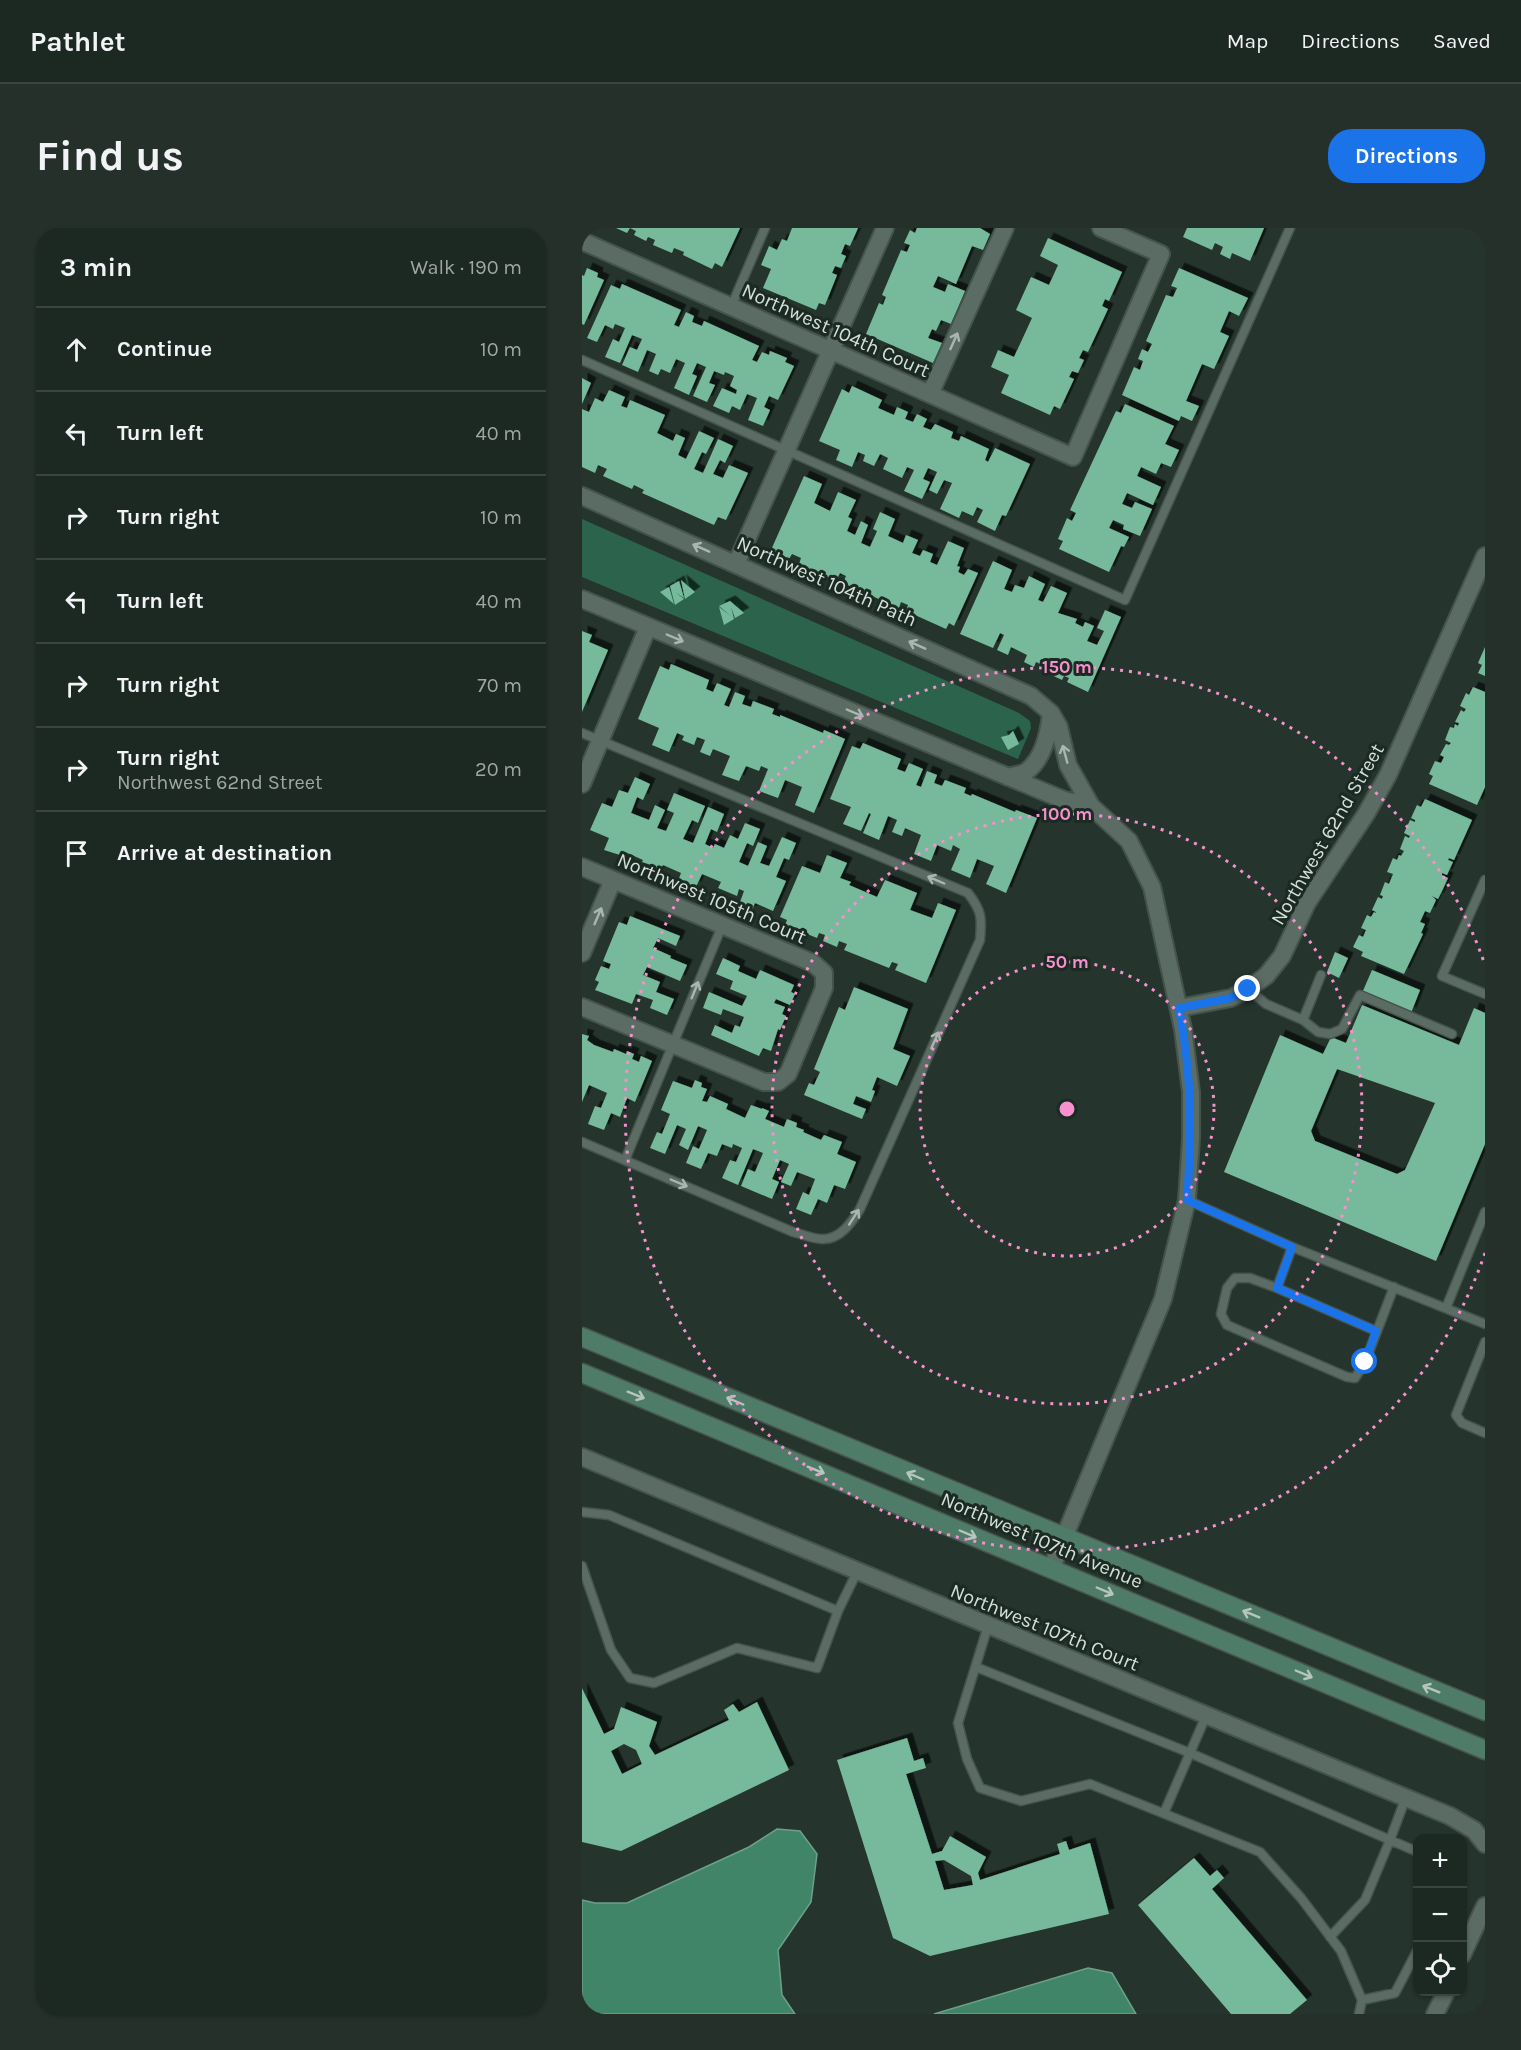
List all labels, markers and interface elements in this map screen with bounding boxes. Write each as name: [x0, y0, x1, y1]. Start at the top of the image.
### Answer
text: Pathlet: [30, 25, 126, 58]
text: Map: [1227, 29, 1268, 53]
text: Directions: [1301, 29, 1400, 53]
text: Saved: [1433, 29, 1491, 53]
button: Directions: [1328, 129, 1485, 183]
text: Find us: [36, 131, 184, 181]
text: 3 min: [60, 252, 132, 283]
text: Walk · 190 m: [410, 256, 522, 279]
street label: Northwest 104th Court: [738, 279, 934, 382]
icon: ahead: [60, 333, 93, 366]
one-way arrow: [949, 333, 960, 351]
text: Continue: [117, 336, 212, 362]
text: 10 m: [480, 338, 522, 361]
icon: left: [60, 417, 93, 450]
text: Turn left: [117, 420, 204, 446]
text: 40 m: [476, 422, 522, 445]
icon: right: [60, 501, 93, 534]
text: Turn right: [117, 504, 220, 530]
text: 10 m: [480, 506, 522, 529]
street label: Northwest 104th Path: [733, 531, 920, 632]
one-way arrow: [692, 542, 710, 554]
icon: left: [60, 585, 93, 618]
text: Turn left: [117, 588, 204, 614]
text: 40 m: [476, 590, 522, 613]
one-way arrow: [665, 633, 683, 644]
one-way arrow: [909, 638, 927, 650]
text: 150 m: [1042, 656, 1092, 678]
icon: right: [60, 669, 93, 702]
text: Turn right: [117, 672, 220, 698]
text: 70 m: [477, 674, 522, 697]
one-way arrow: [845, 708, 863, 719]
street label: Northwest 62nd Street: [1266, 739, 1389, 929]
text: Turn right: [117, 745, 220, 771]
one-way arrow: [1059, 745, 1070, 764]
icon: right: [60, 753, 93, 786]
text: 20 m: [475, 758, 522, 781]
text: Northwest 62nd Street: [117, 771, 323, 794]
text: 100 m: [1042, 803, 1092, 825]
icon: arrive: [60, 837, 93, 870]
text: Arrive at destination: [117, 840, 332, 866]
street label: Northwest 105th Court: [614, 848, 810, 949]
one-way arrow: [928, 874, 946, 885]
one-way arrow: [593, 907, 604, 925]
text: 50 m: [1045, 951, 1089, 973]
route end: [1234, 975, 1260, 1001]
one-way arrow: [690, 982, 701, 1000]
one-way arrow: [930, 1032, 942, 1050]
centre of rings: [1057, 1099, 1077, 1119]
one-way arrow: [669, 1178, 688, 1189]
one-way arrow: [848, 1209, 861, 1226]
route start: [1351, 1348, 1377, 1374]
one-way arrow: [626, 1390, 645, 1401]
one-way arrow: [726, 1395, 745, 1406]
one-way arrow: [807, 1465, 825, 1476]
one-way arrow: [907, 1470, 925, 1481]
street label: Northwest 107th Avenue: [937, 1487, 1146, 1593]
one-way arrow: [959, 1529, 977, 1540]
street label: Northwest 107th Court: [947, 1579, 1143, 1676]
one-way arrow: [1095, 1586, 1114, 1597]
one-way arrow: [1242, 1608, 1260, 1619]
one-way arrow: [1295, 1669, 1313, 1680]
one-way arrow: [1422, 1683, 1441, 1694]
map controls: [1413, 1834, 1467, 1996]
button: +: [1413, 1834, 1467, 1888]
button: −: [1413, 1888, 1467, 1942]
button: locate: [1413, 1942, 1467, 1996]

